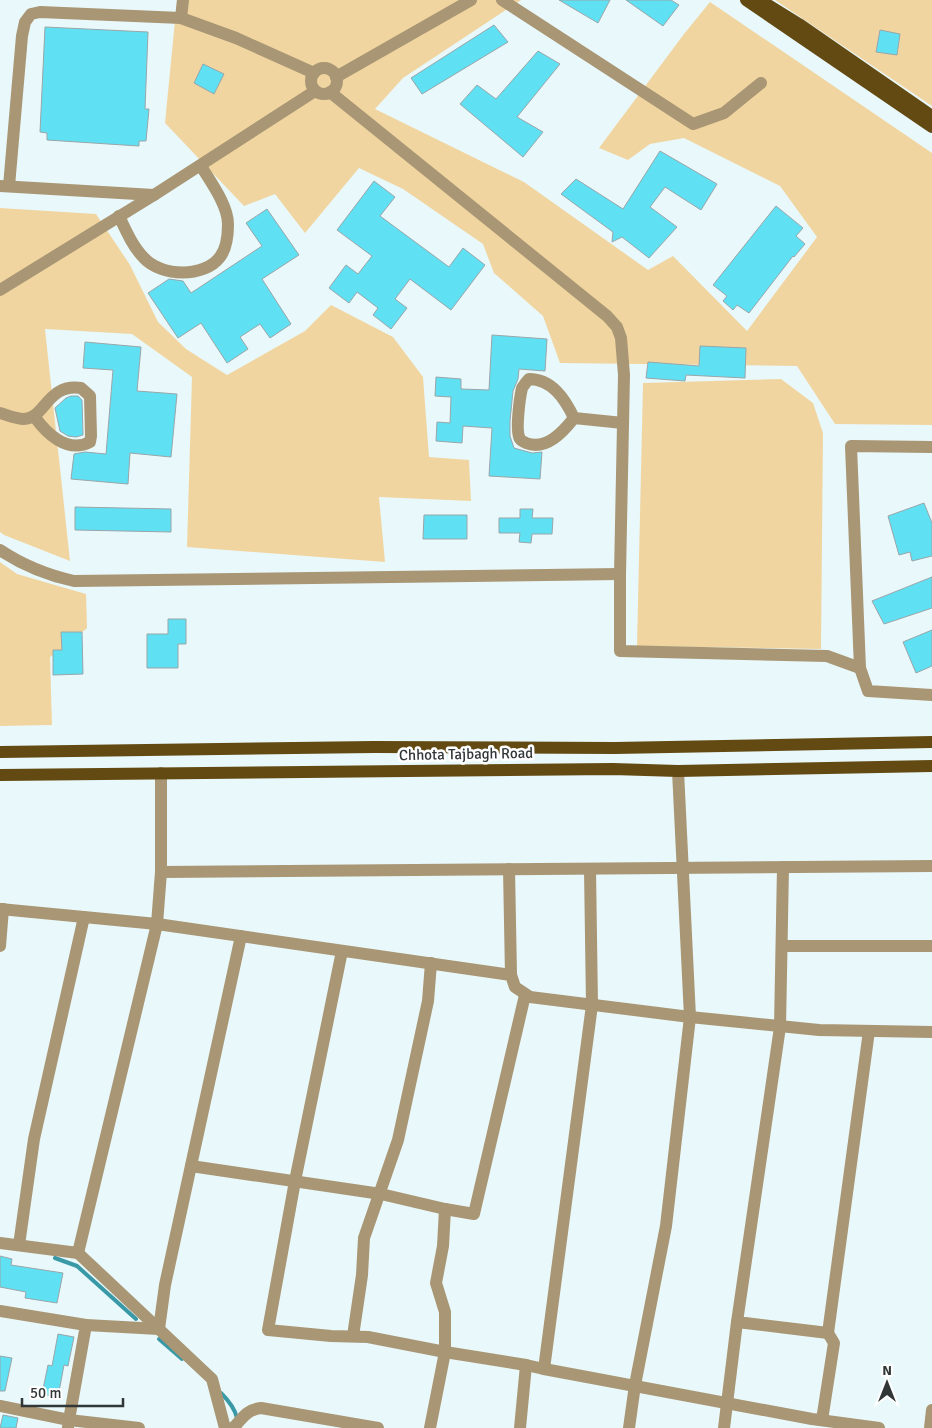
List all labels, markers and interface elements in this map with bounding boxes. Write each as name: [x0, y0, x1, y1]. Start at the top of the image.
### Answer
street label: Chhota Tajbagh Road: [399, 744, 533, 764]
north arrow: [862, 1358, 912, 1408]
text: N: [882, 1362, 892, 1379]
scale bar: [22, 1376, 124, 1408]
text: 50 m: [30, 1384, 61, 1402]

